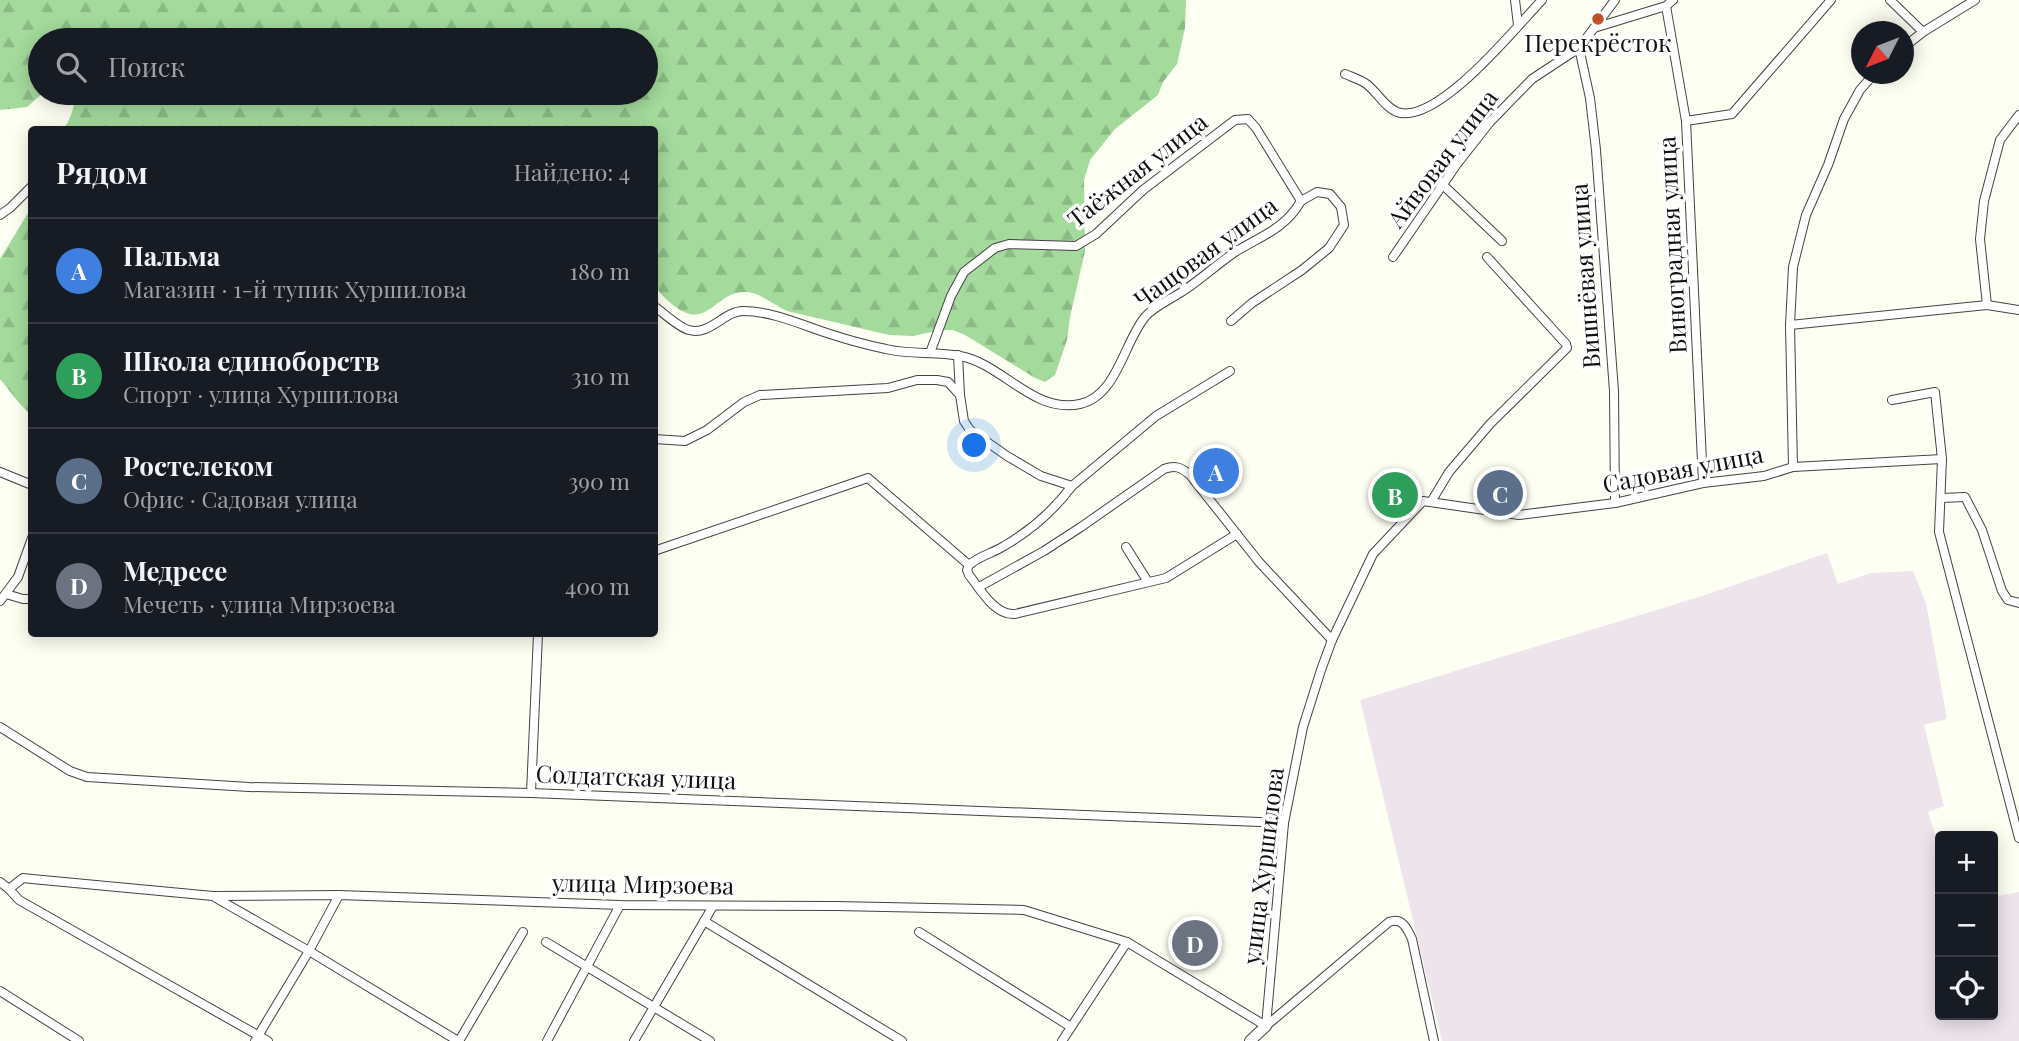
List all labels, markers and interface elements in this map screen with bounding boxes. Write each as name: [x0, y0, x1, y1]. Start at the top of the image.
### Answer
marker: Перекрёсток: [1590, 11, 1606, 27]
north arrow: [1851, 21, 1914, 84]
place label: Перекрёсток: [1524, 26, 1672, 58]
search box: [28, 28, 658, 105]
icon: search: [52, 48, 90, 86]
text: Поиск: [108, 49, 185, 84]
street label: Айвовая улица: [1378, 82, 1504, 234]
street label: Таёжная улица: [1060, 105, 1213, 234]
street label: Виноградная улица: [1649, 136, 1693, 355]
text: Рядом: [56, 152, 148, 192]
text: Найдено: 4: [514, 156, 630, 187]
street label: Вишнёвая улица: [1562, 182, 1606, 370]
street label: Чащовая улица: [1127, 188, 1283, 314]
text: Пальма: [123, 238, 220, 273]
text: A: [71, 255, 87, 286]
text: 180 m: [570, 255, 630, 286]
text: Магазин · 1-й тупик Хуршилова: [123, 273, 467, 304]
text: Школа единоборств: [123, 343, 380, 378]
text: B: [71, 360, 87, 391]
text: 310 m: [571, 360, 630, 391]
text: Спорт · улица Хуршилова: [123, 378, 399, 409]
your location: [957, 428, 991, 462]
street label: Садовая улица: [1600, 437, 1766, 499]
pin: A: [1193, 445, 1239, 497]
text: Ростелеком: [123, 448, 273, 483]
text: C: [71, 465, 87, 496]
text: 390 m: [568, 465, 630, 496]
pin: C: [1477, 467, 1523, 519]
pin: B: [1372, 469, 1418, 521]
text: Офис · Садовая улица: [123, 483, 358, 514]
text: Медресе: [123, 553, 227, 588]
text: D: [70, 570, 88, 601]
text: 400 m: [565, 570, 630, 601]
text: Мечеть · улица Мирзоева: [123, 588, 396, 619]
street label: Солдатская улица: [535, 757, 737, 795]
street label: улица Хуршилова: [1234, 765, 1290, 967]
map controls: [1935, 831, 1998, 1020]
button: +: [1935, 831, 1998, 894]
street label: улица Мирзоева: [551, 865, 734, 901]
button: −: [1935, 894, 1998, 957]
pin: D: [1172, 917, 1218, 969]
button: locate: [1935, 957, 1998, 1020]

